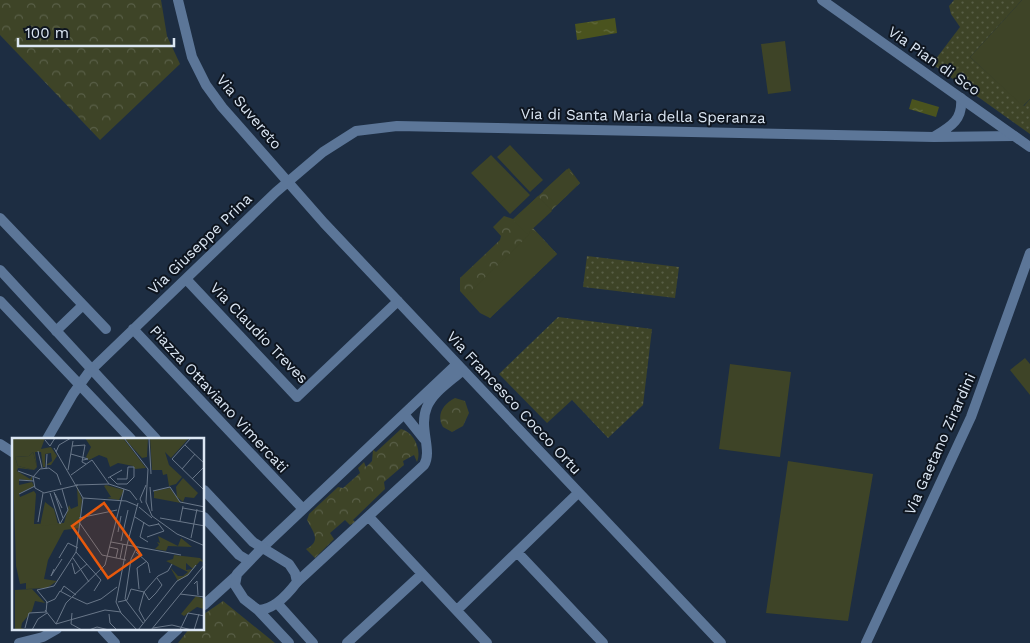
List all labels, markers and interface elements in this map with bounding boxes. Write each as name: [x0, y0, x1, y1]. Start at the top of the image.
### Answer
scale bar: [18, 15, 174, 47]
street label: Via Pian di Sco: [884, 23, 984, 99]
text: 100 m: [25, 24, 69, 42]
street label: Via Suvereto: [213, 71, 285, 153]
street label: Via di Santa Maria della Speranza: [520, 105, 766, 127]
street label: Via Giuseppe Prina: [144, 190, 256, 298]
street label: Via Claudio Treves: [206, 279, 312, 387]
street label: Piazza Ottaviano Vimercati: [146, 322, 292, 476]
street label: Via Francesco Cocco Ortu: [443, 328, 585, 478]
street label: Via Gaetano Zirardini: [901, 370, 979, 518]
inset map: [12, 438, 205, 630]

